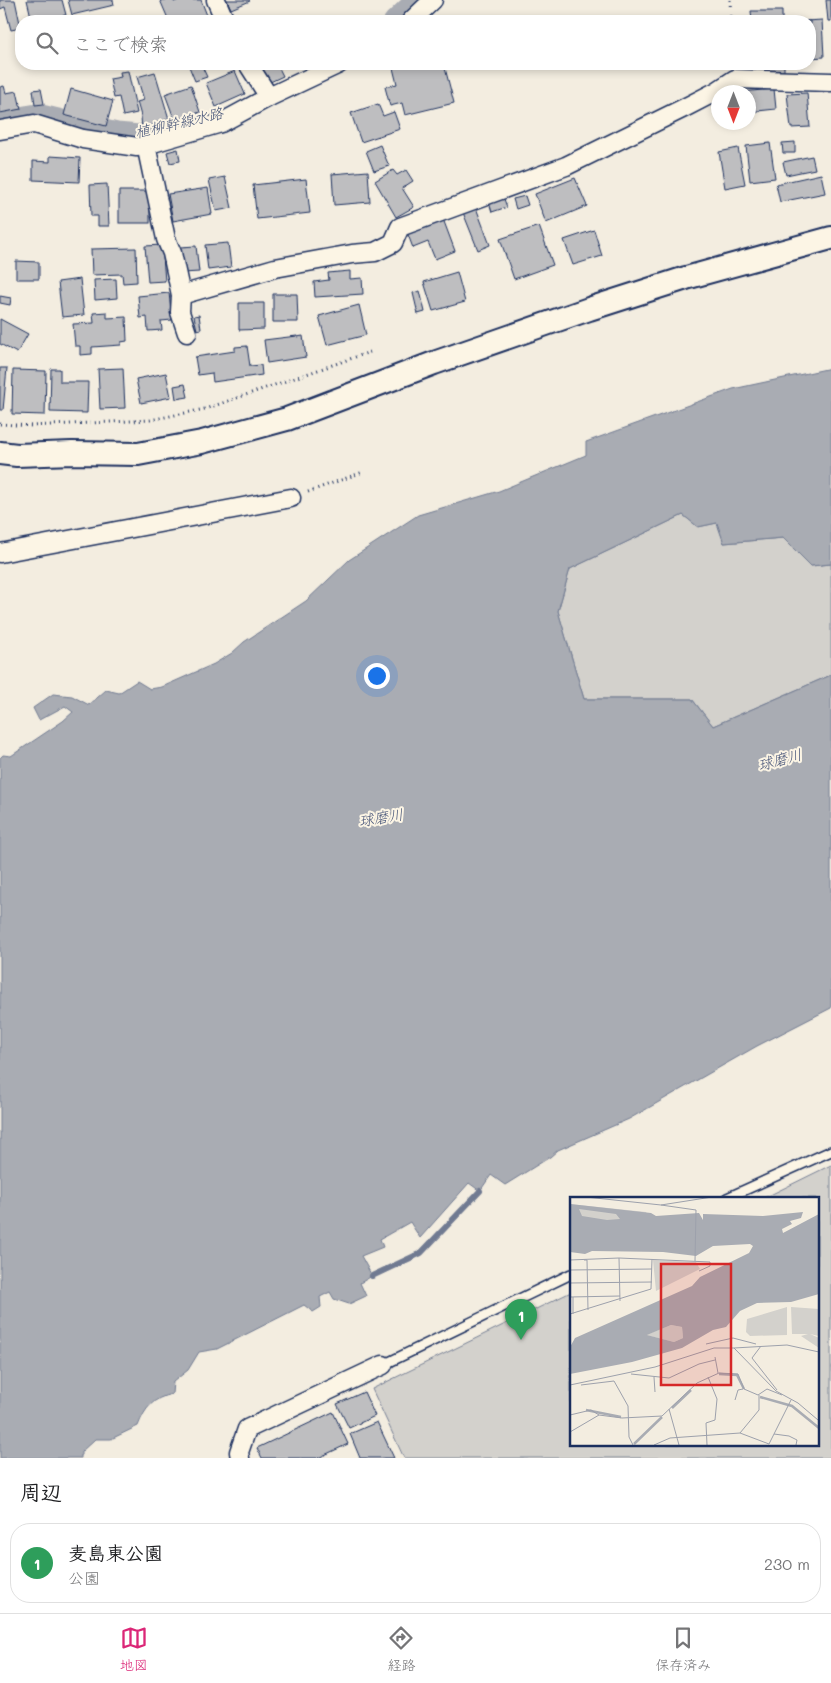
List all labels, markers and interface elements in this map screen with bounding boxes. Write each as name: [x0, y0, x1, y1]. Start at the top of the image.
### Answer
search box: [15, 15, 816, 70]
icon: search: [33, 29, 61, 57]
text: ここで検索: [73, 31, 168, 56]
north arrow: [711, 85, 756, 130]
water label: 植柳幹線水路: [133, 102, 226, 142]
your location: [364, 663, 390, 689]
water label: 球磨川: [755, 744, 804, 775]
water label: 球磨川: [357, 804, 405, 830]
inset map: [570, 1197, 818, 1446]
pin: 1: [505, 1299, 537, 1340]
text: 周辺: [20, 1478, 62, 1505]
text: 麦島東公園: [68, 1540, 163, 1565]
text: 1: [33, 1553, 41, 1574]
text: 230 m: [764, 1553, 810, 1574]
text: 公園: [68, 1567, 100, 1588]
tab: 地図: [120, 1624, 148, 1674]
tab: 経路: [387, 1624, 415, 1674]
tab: 保存済み: [655, 1624, 711, 1674]

